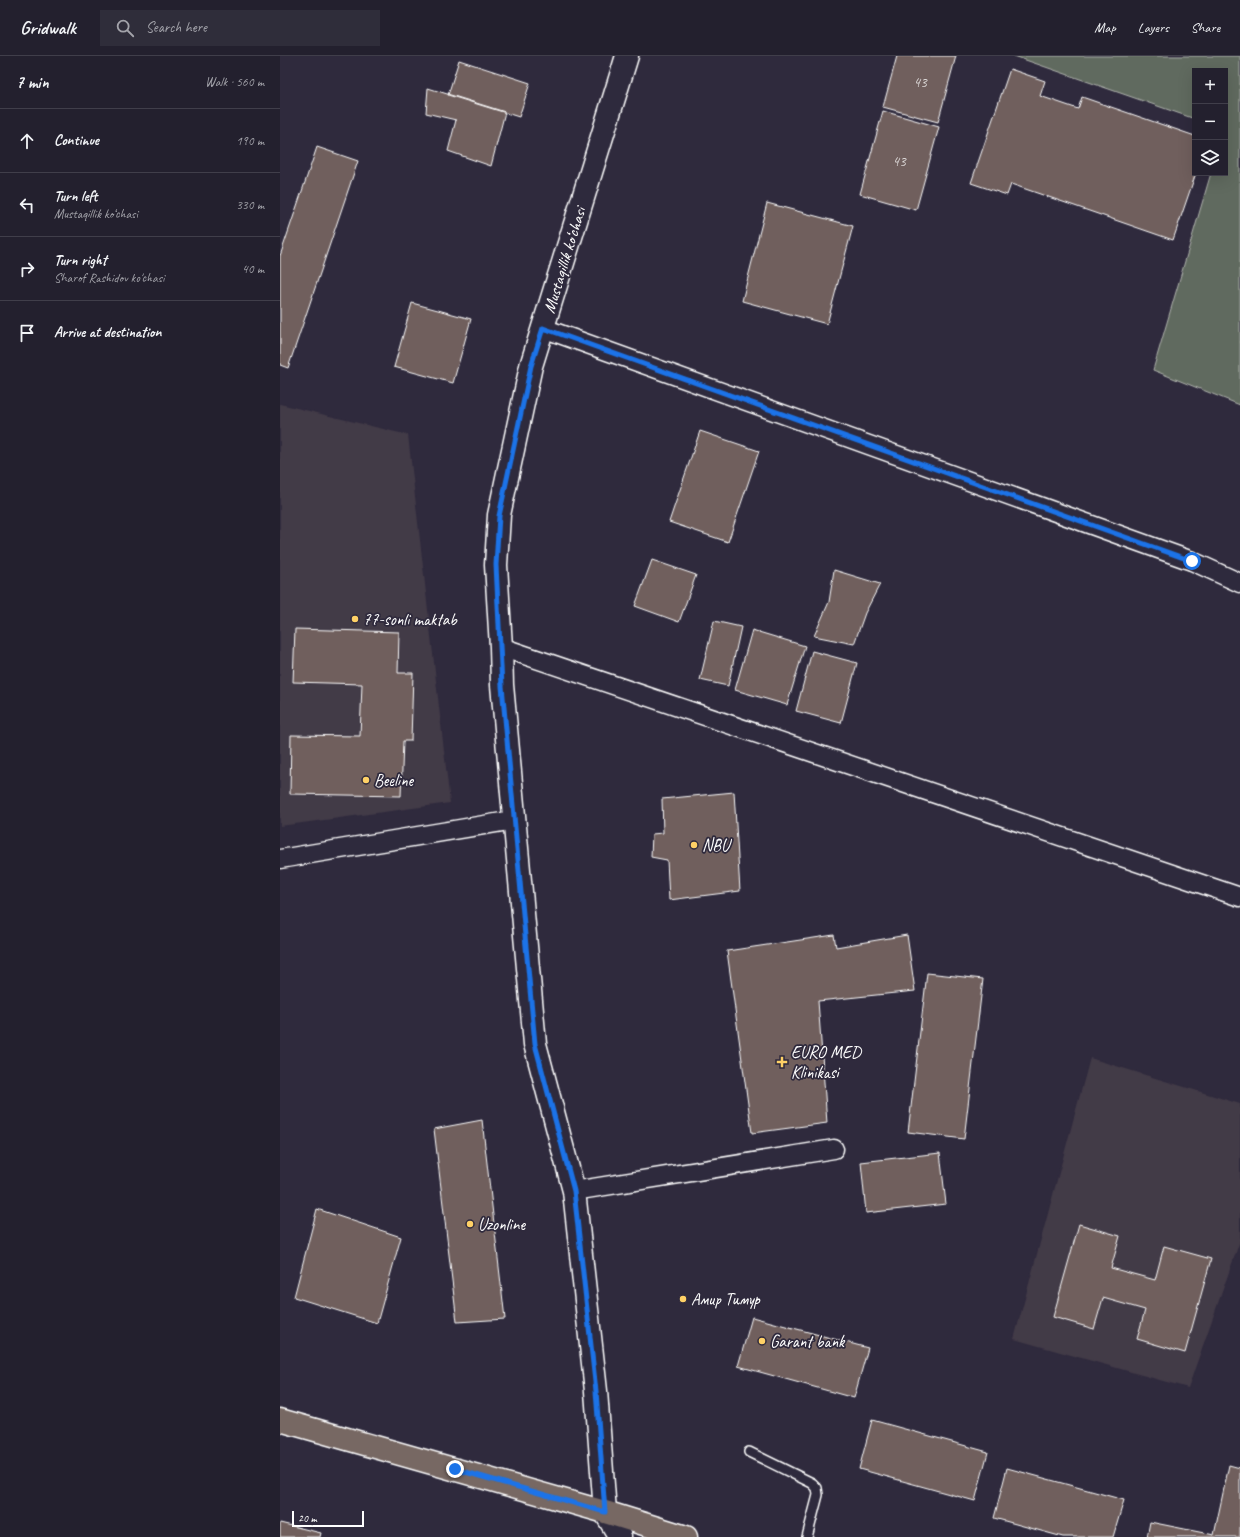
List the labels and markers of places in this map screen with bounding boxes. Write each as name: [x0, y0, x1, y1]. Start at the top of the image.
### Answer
place label: 77-sonli maktab: [363, 609, 458, 630]
marker: 77-sonli maktab: [350, 614, 360, 624]
place label: Beeline: [374, 770, 415, 791]
marker: Beeline: [361, 775, 371, 785]
place label: NBU: [702, 835, 733, 856]
marker: NBU: [689, 840, 699, 850]
place label: EURO MED Klinikasi: [791, 1042, 863, 1083]
marker: EURO MED Klinikasi: [776, 1056, 788, 1068]
place label: Uzonline: [478, 1214, 526, 1235]
marker: Uzonline: [465, 1219, 475, 1229]
place label: Амир Тимур: [691, 1289, 761, 1310]
marker: Амир Тимур: [678, 1294, 688, 1304]
place label: Garant bank: [770, 1331, 846, 1352]
marker: Garant bank: [757, 1336, 767, 1346]

